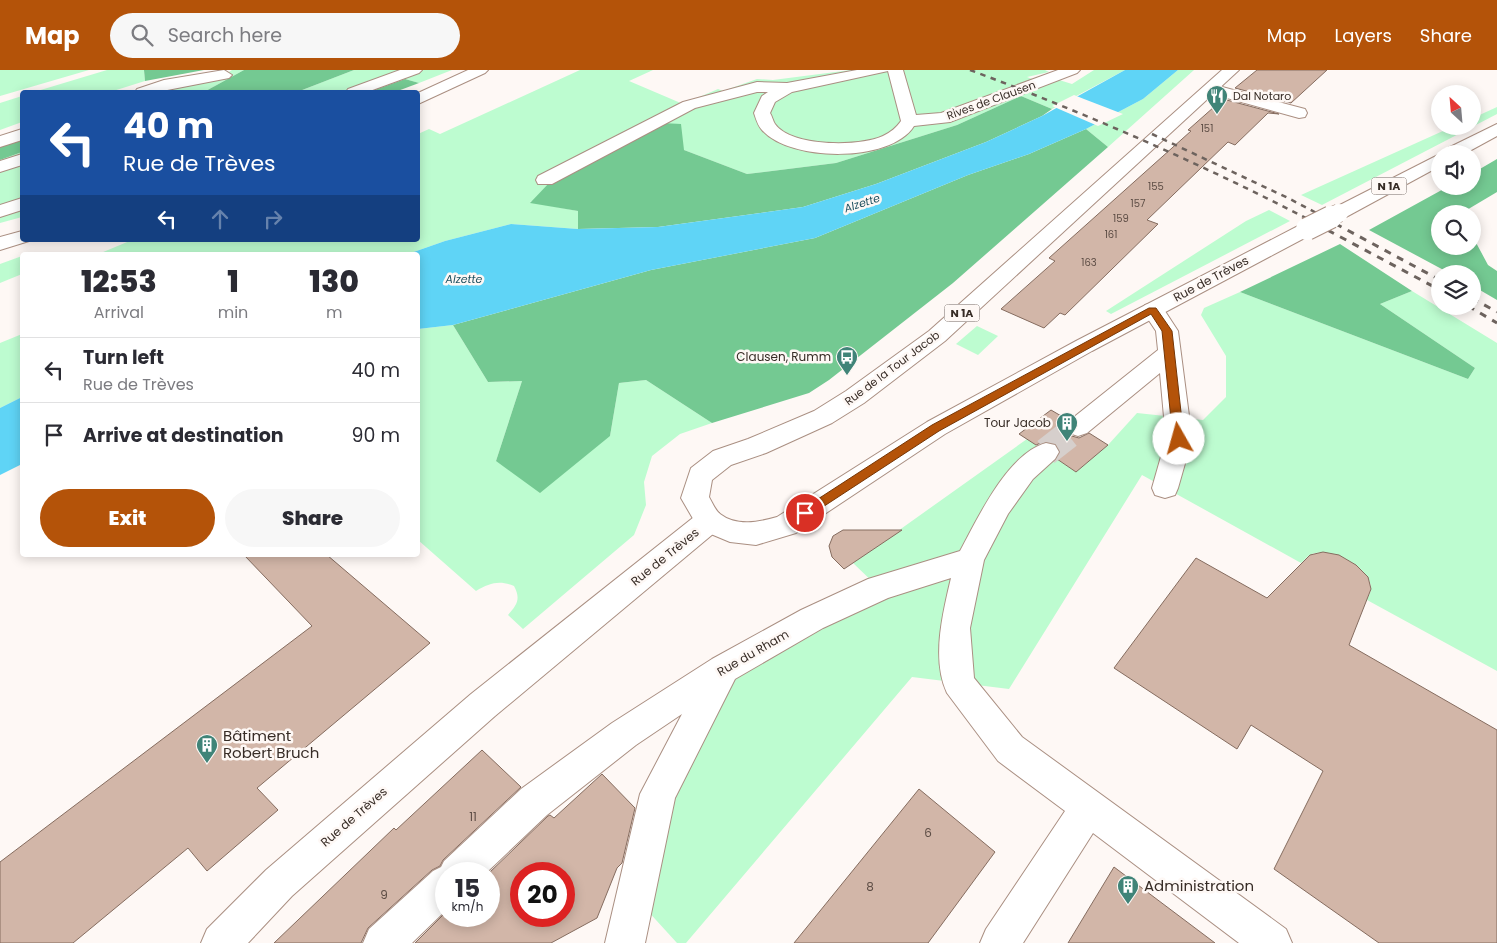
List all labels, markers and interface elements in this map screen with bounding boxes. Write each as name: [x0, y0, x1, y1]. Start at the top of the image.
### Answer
search box: [110, 13, 460, 58]
text: Map: [25, 19, 80, 52]
icon: search: [128, 21, 156, 49]
text: Search here: [168, 22, 282, 49]
text: Map: [1267, 23, 1307, 48]
text: Layers: [1335, 23, 1392, 48]
text: Share: [1420, 23, 1472, 48]
street label: Rives de Clausen: [944, 76, 1038, 124]
restaurant icon: Dal Notaro: [1205, 84, 1229, 115]
north arrow: [1431, 85, 1481, 135]
map controls: [1431, 85, 1481, 315]
place label: Dal Notaro: [1233, 88, 1291, 104]
text: 40 m: [123, 101, 214, 150]
icon: left: [40, 110, 105, 175]
house number: 151: [1201, 121, 1213, 136]
button: sound: [1431, 145, 1481, 195]
text: Rue de Trèves: [123, 148, 276, 179]
road number: N 1A: [1372, 178, 1406, 194]
house number: 155: [1148, 179, 1164, 194]
water label: Alzette: [841, 190, 882, 217]
house number: 157: [1131, 196, 1146, 211]
icon: left: [153, 205, 181, 233]
icon: ahead: [206, 205, 234, 233]
icon: right: [259, 205, 287, 233]
button: search: [1431, 205, 1481, 255]
house number: 159: [1113, 211, 1129, 226]
house number: 161: [1105, 227, 1117, 242]
street label: Rue de Trèves: [1170, 252, 1252, 306]
house number: 163: [1081, 255, 1097, 270]
text: 12:53: [81, 260, 157, 303]
text: 1: [227, 260, 239, 303]
text: 130: [309, 260, 359, 303]
button: layers: [1431, 265, 1481, 315]
water label: Alzette: [445, 271, 483, 287]
text: Arrival: [94, 301, 144, 324]
text: min: [218, 301, 248, 324]
text: m: [326, 301, 342, 324]
road number: N 1A: [944, 304, 980, 322]
street label: Rue de la Tour Jacob: [841, 327, 943, 409]
text: Turn left: [83, 344, 164, 371]
bus stop icon: Clausen, Rumm: [835, 345, 859, 376]
place label: Clausen, Rumm: [736, 348, 831, 365]
icon: left: [40, 356, 68, 384]
text: 40 m: [351, 357, 400, 384]
text: Rue de Trèves: [83, 373, 194, 396]
building icon: Tour Jacob: [1055, 411, 1079, 442]
position arrow: [1152, 412, 1204, 464]
place label: Tour Jacob: [984, 414, 1051, 431]
icon: arrive: [40, 421, 68, 449]
text: Arrive at destination: [83, 422, 284, 449]
text: 90 m: [351, 422, 400, 449]
button: Exit: [40, 489, 215, 547]
button: Share: [225, 489, 400, 547]
pin: [784, 492, 826, 534]
icon: arrive: [791, 499, 819, 527]
street label: Rue de Trèves: [627, 524, 702, 589]
street label: Rue du Rham: [714, 625, 792, 680]
place label: Bâtiment Robert Bruch: [223, 725, 319, 763]
building icon: Bâtiment Robert Bruch: [195, 733, 219, 764]
street label: Rue de Trèves: [317, 783, 391, 850]
house number: 11: [469, 808, 477, 825]
house number: 6: [924, 824, 932, 841]
speed limit sign: 20: [510, 862, 575, 927]
text: 15: [455, 871, 480, 906]
building icon: Administration: [1116, 874, 1140, 905]
place label: Administration: [1144, 875, 1254, 896]
house number: 8: [866, 878, 874, 895]
house number: 9: [380, 886, 388, 903]
text: km/h: [452, 898, 483, 915]

